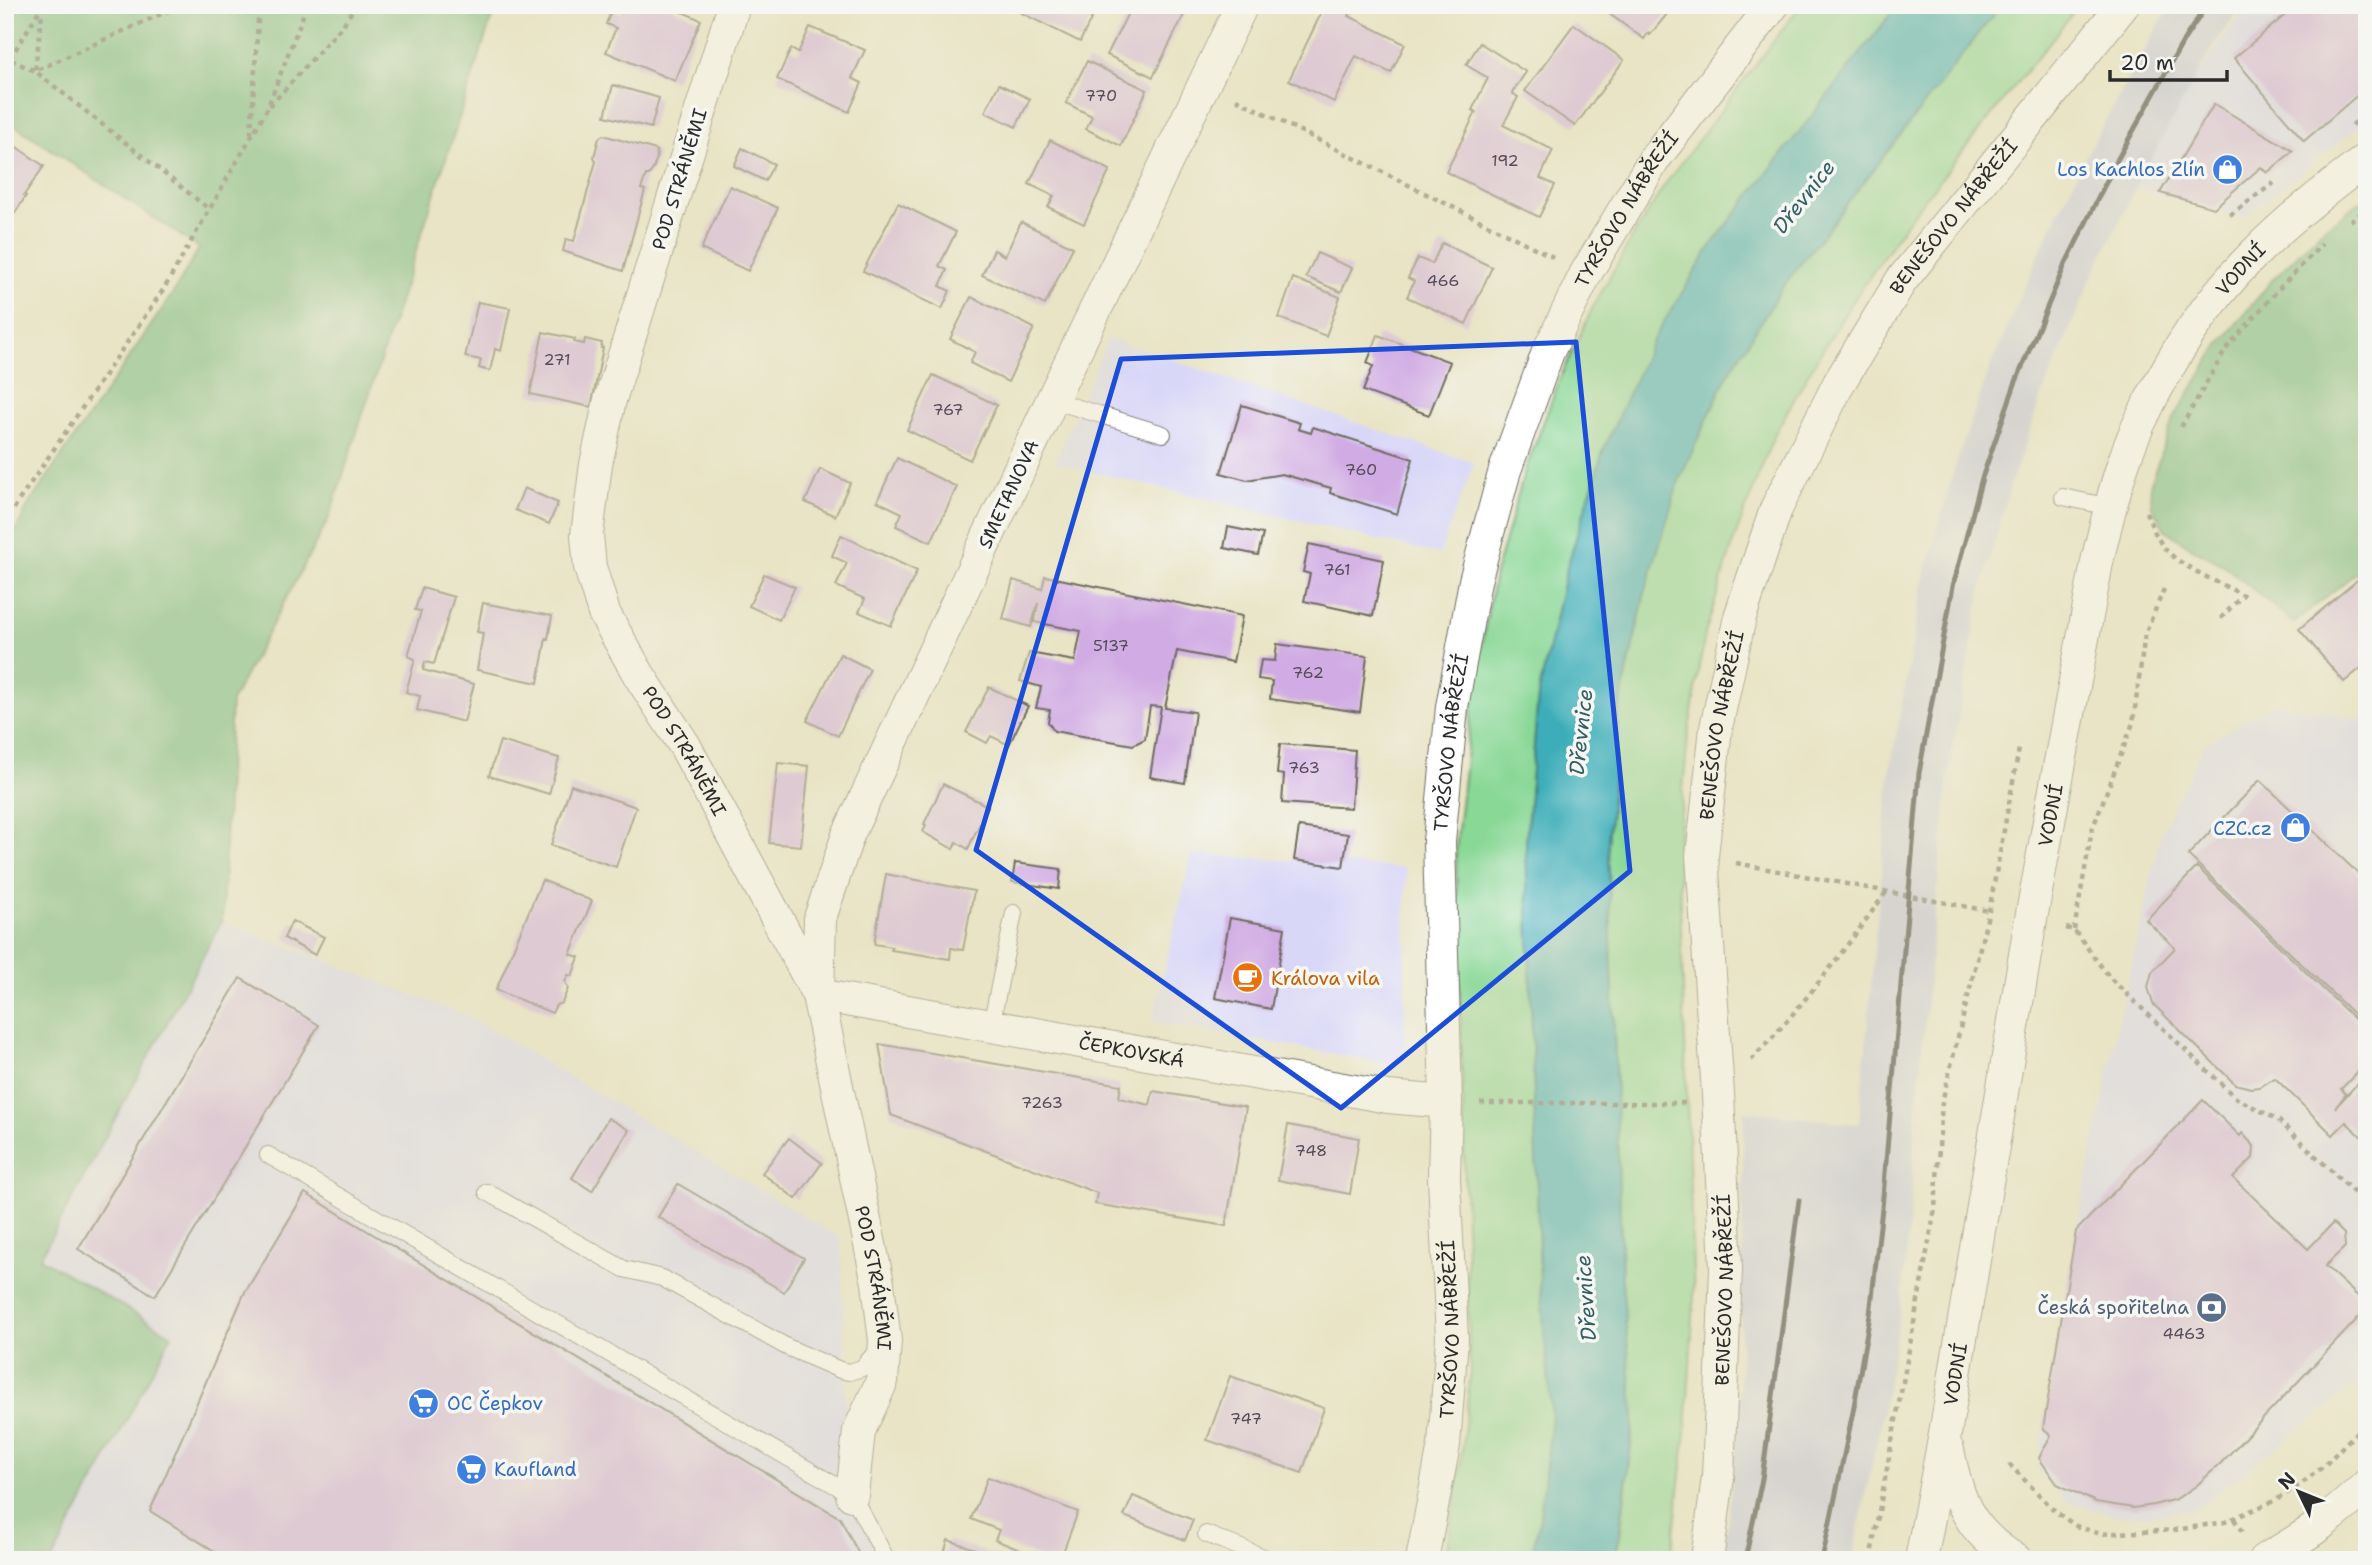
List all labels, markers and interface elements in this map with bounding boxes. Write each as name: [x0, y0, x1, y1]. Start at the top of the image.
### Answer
scale bar: [2110, 38, 2227, 82]
text: 20 m: [2120, 49, 2174, 77]
house number: 770: [1085, 85, 1117, 106]
street label: POD STRÁNĚMI: [645, 105, 713, 253]
street label: TYRŠOVO NÁBŘEŽÍ: [1569, 126, 1684, 291]
street label: BENEŠOVO NÁBŘEŽÍ: [1884, 133, 2023, 299]
house number: 192: [1491, 150, 1519, 171]
shop icon: Los Kachlos Zlín: [2211, 152, 2245, 186]
water label: Dřevnice: [1766, 154, 1842, 240]
place label: Los Kachlos Zlín: [2057, 157, 2205, 182]
street label: VODNÍ: [2210, 237, 2271, 301]
house number: 466: [1427, 270, 1459, 291]
house number: 271: [543, 349, 571, 370]
house number: 767: [932, 399, 964, 420]
street label: SMETANOVA: [972, 436, 1045, 553]
house number: 760: [1345, 459, 1377, 480]
house number: 761: [1323, 559, 1351, 580]
street label: BENEŠOVO NÁBŘEŽÍ: [1694, 628, 1750, 821]
house number: 5137: [1093, 635, 1129, 656]
street label: TYRŠOVO NÁBŘEŽÍ: [1428, 651, 1475, 832]
house number: 762: [1292, 662, 1324, 683]
street label: POD STRÁNĚMI: [636, 681, 732, 820]
water label: Dřevnice: [1563, 688, 1599, 776]
house number: 763: [1288, 757, 1320, 778]
street label: VODNÍ: [2033, 782, 2069, 849]
shop icon: CZC.cz: [2278, 811, 2312, 845]
place label: CZC.cz: [2213, 816, 2272, 841]
cafe icon: Králova vila: [1231, 961, 1265, 995]
place label: Králova vila: [1271, 966, 1380, 991]
street label: ČEPKOVSKÁ: [1077, 1029, 1187, 1073]
house number: 7263: [1021, 1092, 1063, 1113]
house number: 748: [1295, 1140, 1327, 1161]
street label: BENEŠOVO NÁBŘEŽÍ: [1710, 1194, 1739, 1386]
street label: POD STRÁNĚMI: [849, 1203, 897, 1351]
street label: TYRŠOVO NÁBŘEŽÍ: [1434, 1239, 1465, 1420]
water label: Dřevnice: [1569, 1254, 1603, 1342]
bank icon: Česká spořitelna: [2195, 1290, 2229, 1324]
place label: Česká spořitelna: [2037, 1294, 2189, 1320]
house number: 4463: [2162, 1323, 2206, 1344]
street label: VODNÍ: [1938, 1341, 1973, 1407]
supermarket icon: OC Čepkov: [407, 1386, 441, 1420]
place label: OC Čepkov: [447, 1390, 543, 1416]
house number: 747: [1230, 1408, 1262, 1429]
supermarket icon: Kaufland: [454, 1452, 488, 1486]
north arrow: [2264, 1456, 2334, 1526]
place label: Kaufland: [494, 1457, 577, 1482]
text: N: [2273, 1467, 2301, 1495]

